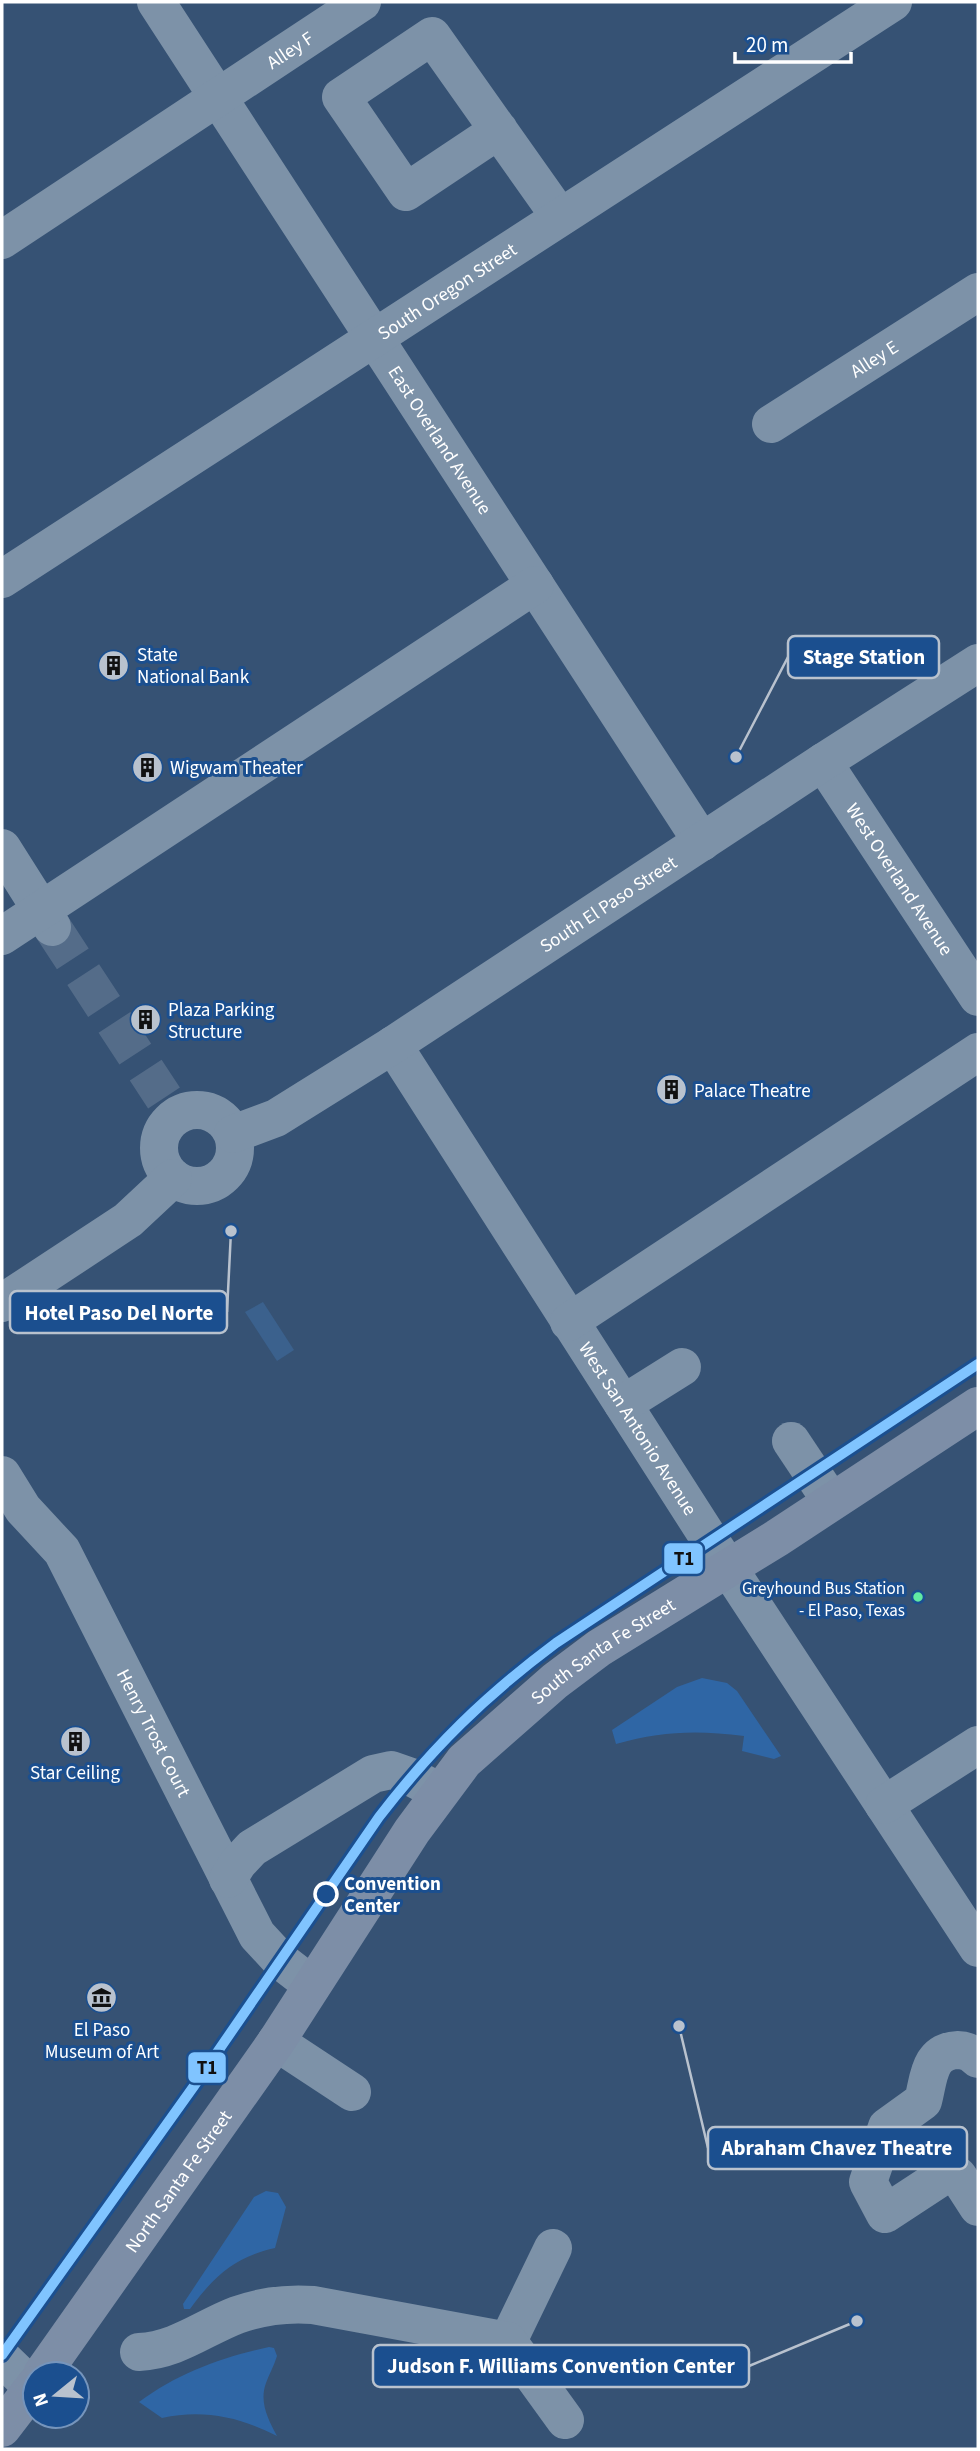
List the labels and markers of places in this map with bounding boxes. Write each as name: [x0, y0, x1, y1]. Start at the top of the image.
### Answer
callout: Stage Station: [788, 636, 939, 678]
place label: State National Bank: [137, 642, 250, 691]
building icon: State National Bank: [97, 648, 131, 682]
building icon: Wigwam Theater: [130, 750, 164, 784]
place label: Wigwam Theater: [170, 755, 303, 782]
place label: Plaza Parking Structure: [168, 997, 275, 1046]
building icon: Plaza Parking Structure: [128, 1003, 162, 1037]
building icon: Palace Theatre: [654, 1073, 688, 1107]
place label: Palace Theatre: [694, 1078, 811, 1105]
callout: Hotel Paso Del Norte: [10, 1291, 227, 1333]
place label: Greyhound Bus Station - El Paso, Texas: [742, 1577, 905, 1623]
marker: Greyhound Bus Station - El Paso, Texas: [911, 1590, 925, 1604]
building icon: Star Ceiling: [58, 1724, 92, 1758]
place label: Star Ceiling: [30, 1760, 120, 1787]
place label: Convention Center: [344, 1871, 441, 1920]
marker: Convention Center: [314, 1882, 338, 1906]
museum icon: El Paso Museum of Art: [85, 1981, 119, 2015]
place label: El Paso Museum of Art: [45, 2017, 160, 2066]
callout: Abraham Chavez Theatre: [708, 2127, 967, 2169]
callout: Judson F. Williams Convention Center: [373, 2345, 749, 2387]

